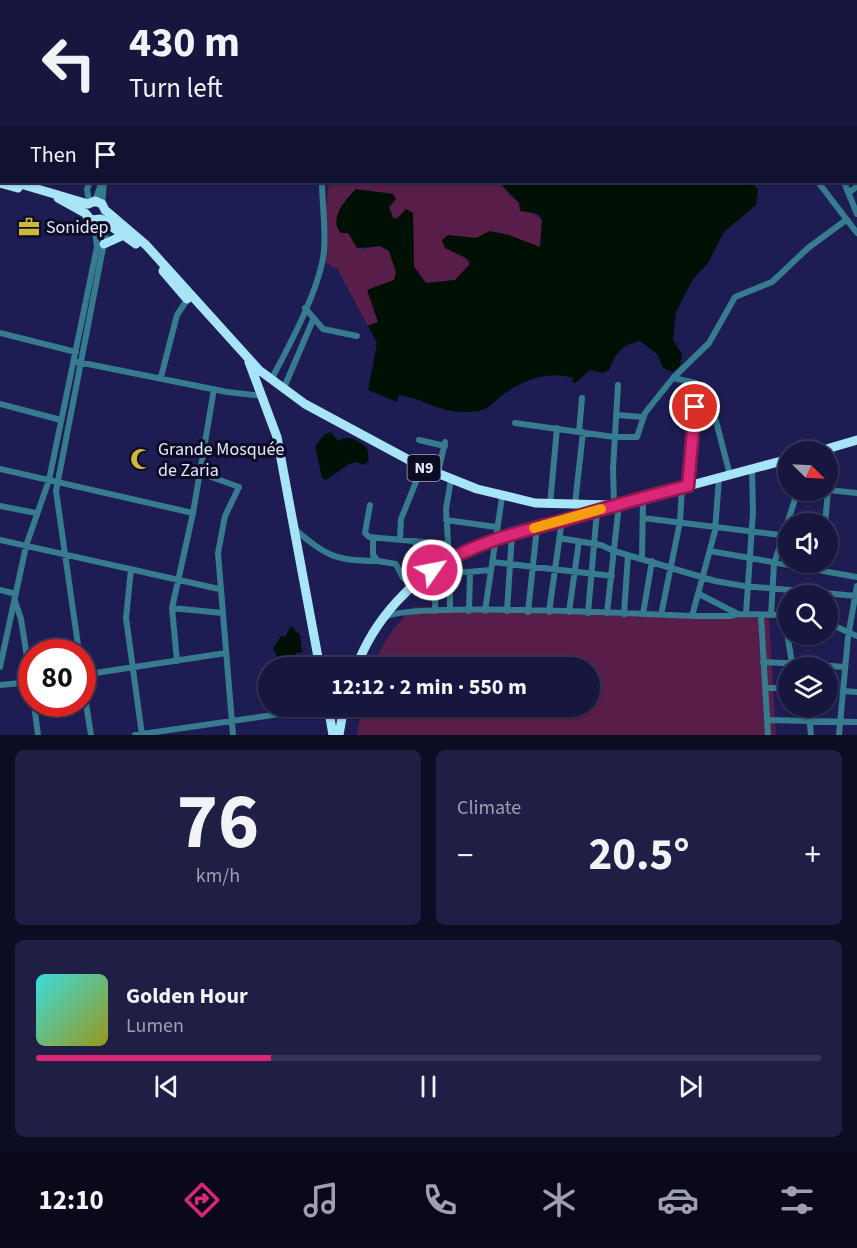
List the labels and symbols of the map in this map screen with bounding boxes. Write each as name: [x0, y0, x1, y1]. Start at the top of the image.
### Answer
office icon: Sonidep: [17, 215, 41, 239]
place label: Sonidep: [46, 215, 109, 240]
pin: [669, 381, 720, 432]
place label: Grande Mosquée de Zaria: [158, 437, 284, 483]
north arrow: [778, 441, 838, 501]
mosque icon: Grande Mosquée de Zaria: [129, 447, 153, 471]
road number: N9: [408, 455, 440, 481]
position arrow: [400, 538, 464, 602]
speed limit sign: 80: [18, 639, 96, 717]

